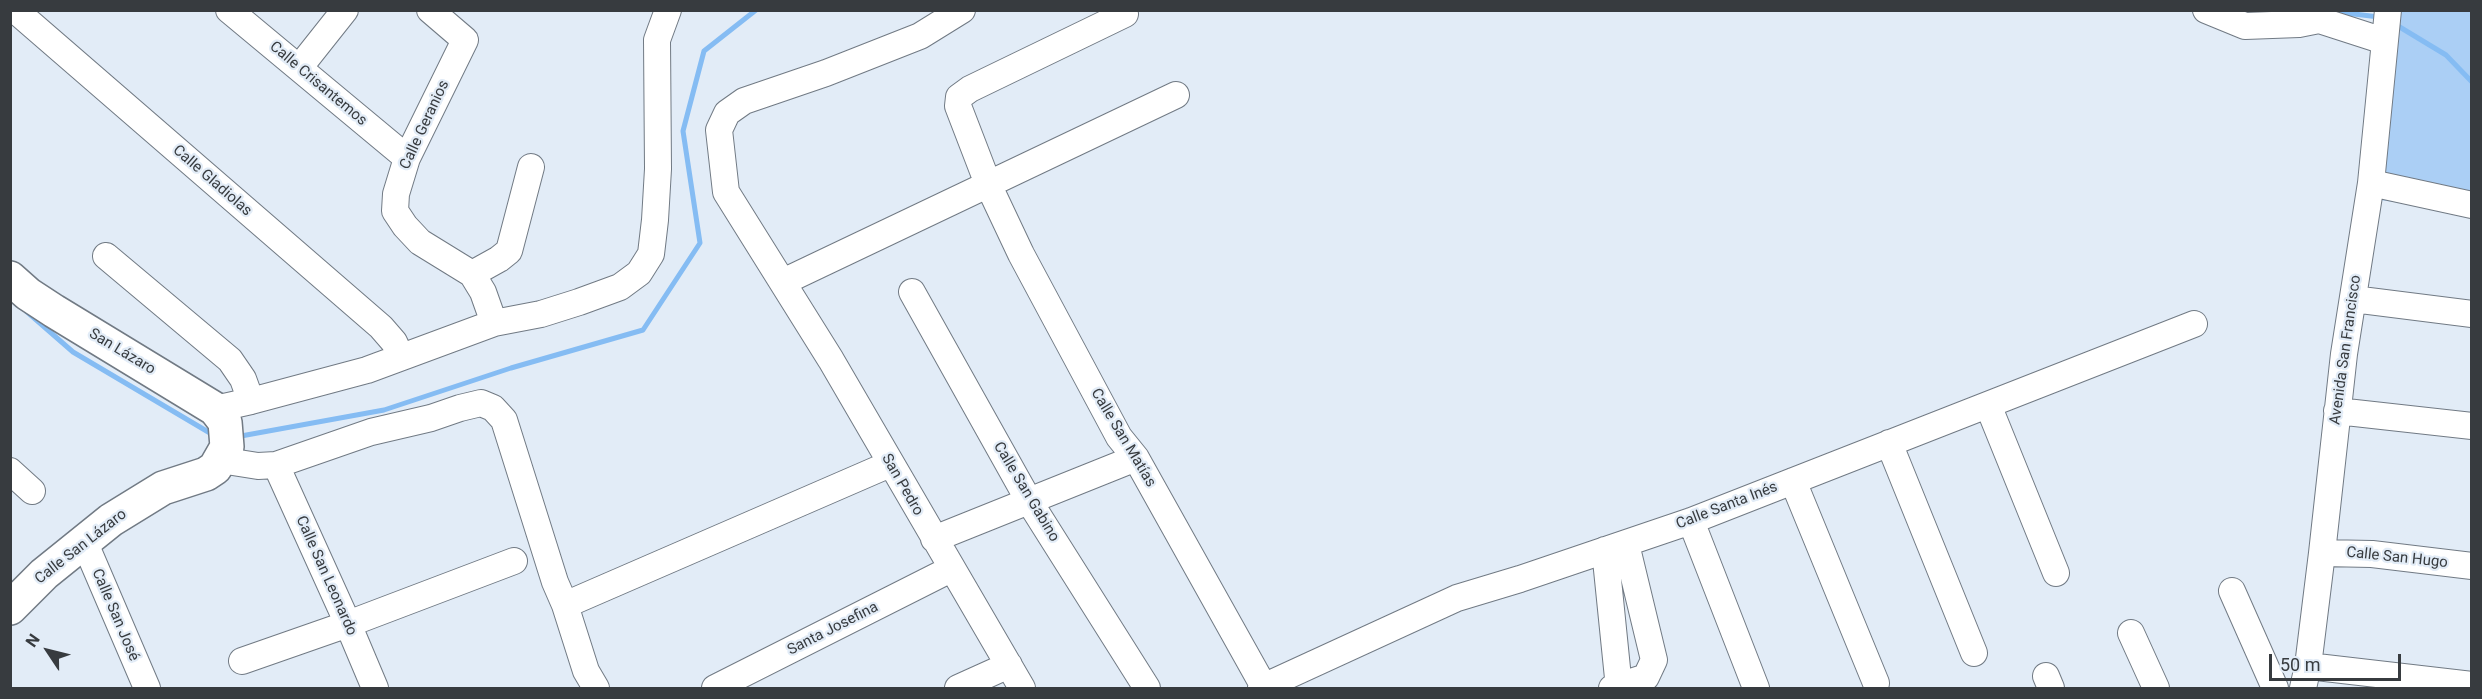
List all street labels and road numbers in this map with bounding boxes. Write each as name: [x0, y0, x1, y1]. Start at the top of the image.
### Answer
street label: Calle Crisantemos: [266, 38, 370, 130]
street label: Calle Geranios: [397, 78, 453, 172]
street label: Calle Gladiolas: [169, 142, 255, 220]
street label: Avenida San Francisco: [2327, 274, 2365, 426]
street label: San Lázaro: [85, 325, 159, 379]
street label: Calle San Matías: [1087, 385, 1159, 491]
street label: Calle San Gabino: [989, 439, 1063, 545]
street label: San Pedro: [877, 451, 927, 519]
street label: Calle Santa Inés: [1674, 478, 1780, 534]
street label: Calle San Lázaro: [32, 506, 130, 588]
street label: Calle San Leonardo: [292, 513, 360, 639]
street label: Calle San Hugo: [2345, 544, 2449, 572]
street label: Calle San José: [87, 566, 143, 664]
street label: Santa Josefina: [785, 598, 881, 660]

